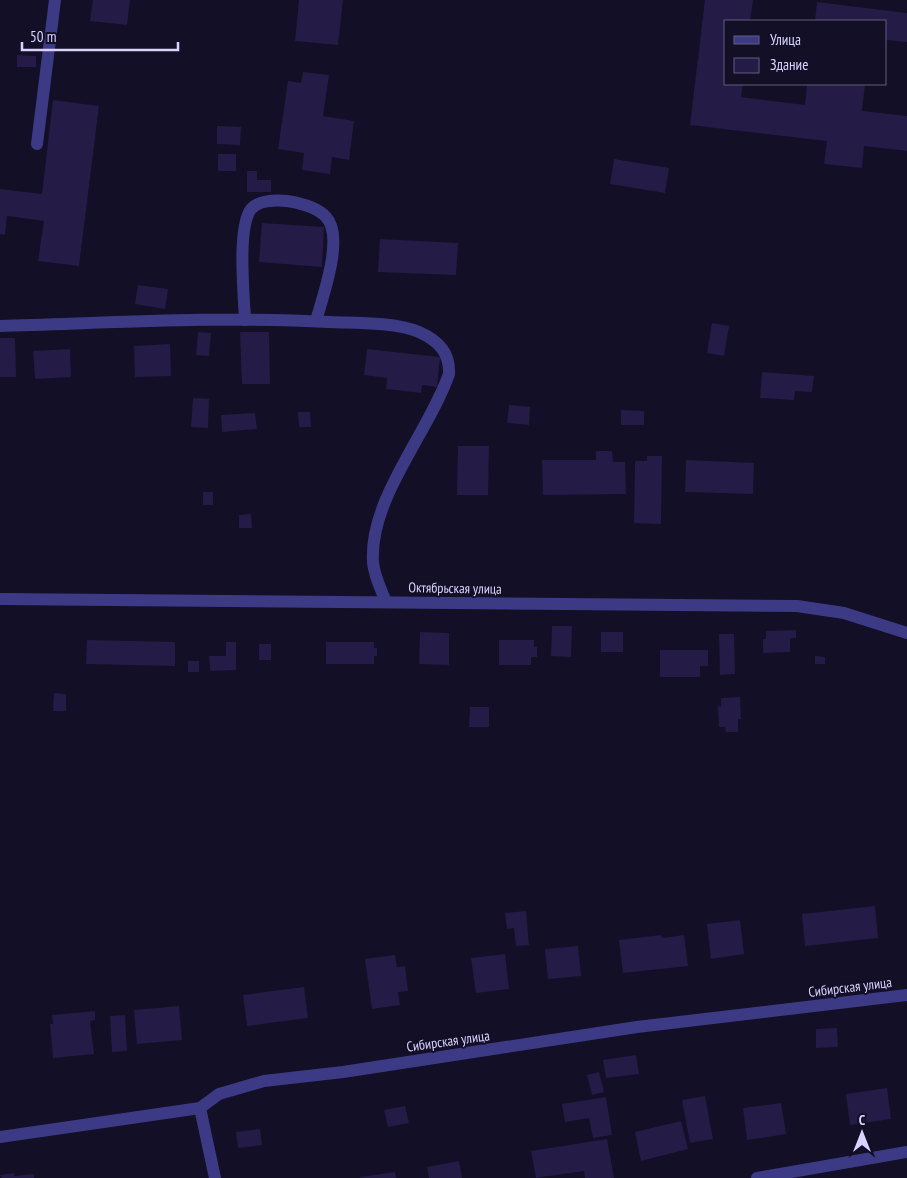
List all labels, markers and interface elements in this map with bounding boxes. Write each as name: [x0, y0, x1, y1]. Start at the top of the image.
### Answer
scale bar: [22, 20, 179, 52]
legend: [724, 20, 887, 85]
text: 50 m: [30, 27, 56, 46]
text: Улица: [770, 30, 801, 49]
text: Здание: [770, 55, 808, 74]
street label: Октябрьская улица: [408, 578, 502, 598]
street label: Сибирская улица: [807, 973, 893, 1001]
street label: Сибирская улица: [405, 1026, 491, 1056]
north arrow: [837, 1108, 887, 1158]
text: С: [859, 1111, 866, 1129]

